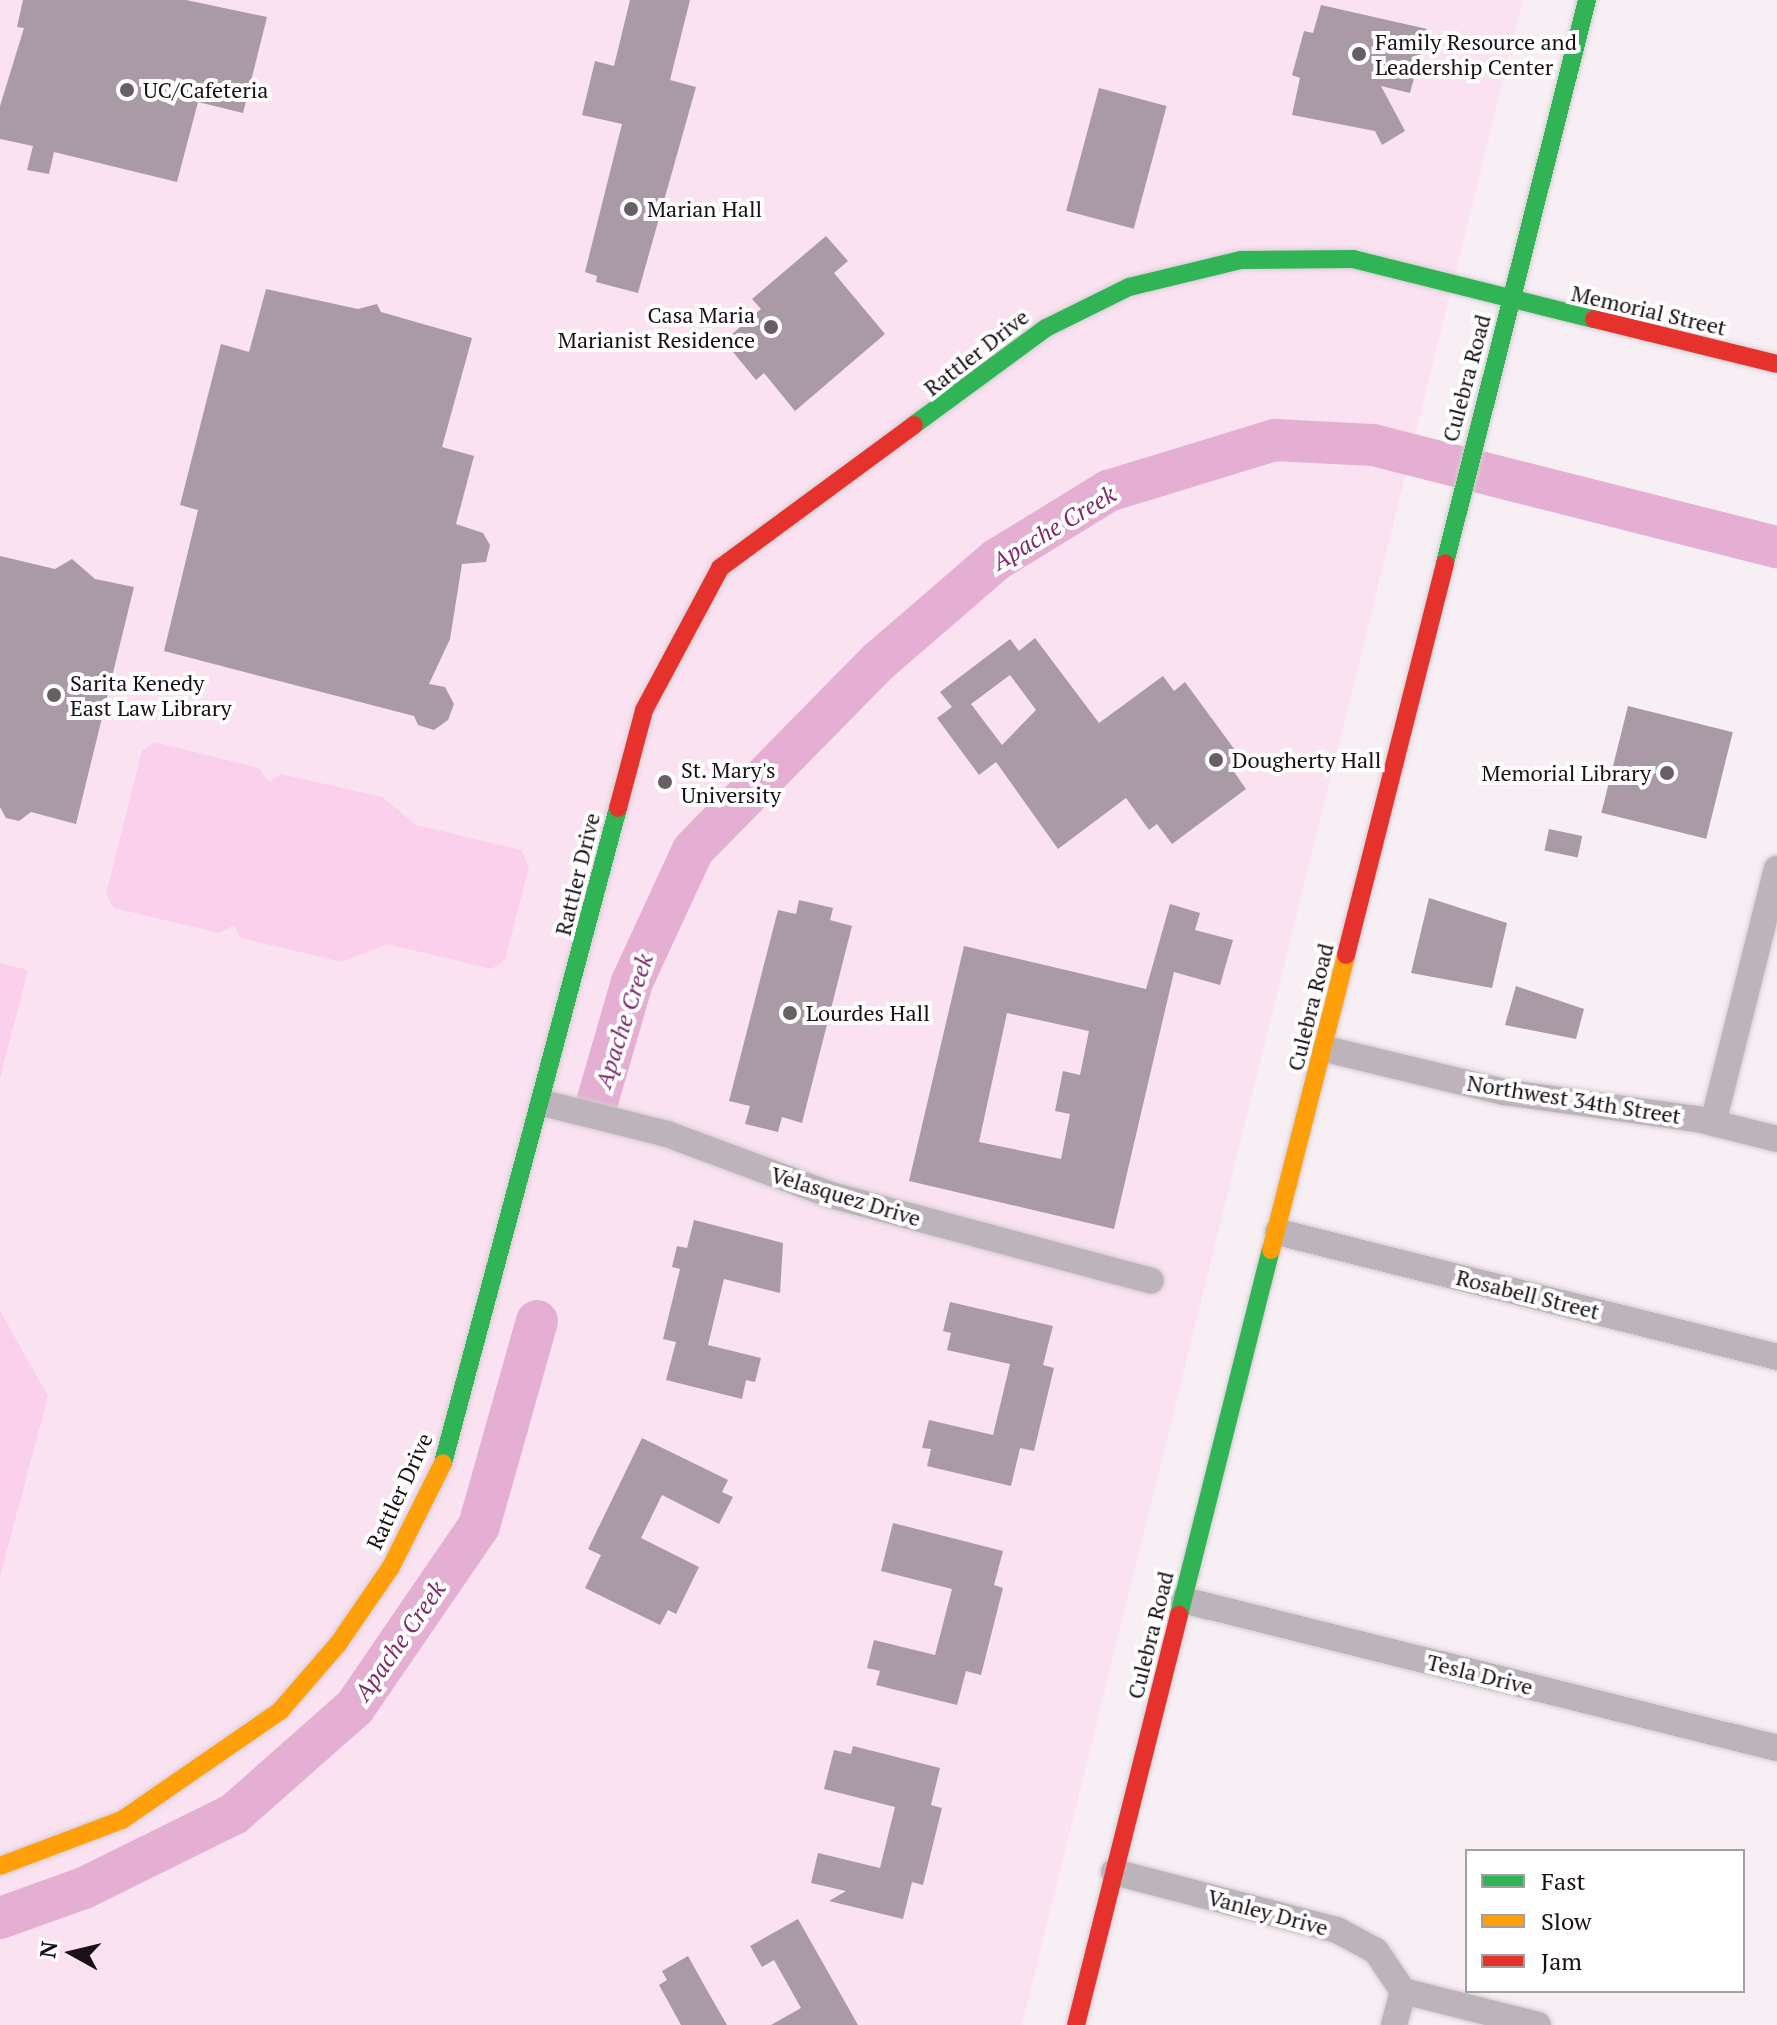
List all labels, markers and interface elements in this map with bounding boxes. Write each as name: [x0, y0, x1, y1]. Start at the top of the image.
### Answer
place label: Family Resource and Leadership Center: [1375, 28, 1577, 80]
marker: Family Resource and Leadership Center: [1350, 45, 1368, 63]
place label: UC/Cafeteria: [143, 77, 268, 103]
marker: UC/Cafeteria: [118, 81, 136, 99]
place label: Marian Hall: [647, 196, 762, 222]
marker: Marian Hall: [622, 200, 640, 218]
street label: Memorial Street: [1569, 279, 1729, 341]
place label: Casa Maria Marianist Residence: [558, 301, 755, 352]
street label: Rattler Drive: [918, 303, 1034, 401]
street label: Culebra Road: [1436, 312, 1496, 444]
marker: Casa Maria Marianist Residence: [762, 318, 780, 336]
water label: Apache Creek: [987, 480, 1121, 576]
place label: Sarita Kenedy East Law Library: [70, 669, 232, 720]
marker: Sarita Kenedy East Law Library: [45, 686, 63, 704]
place label: Dougherty Hall: [1232, 747, 1381, 773]
marker: Dougherty Hall: [1207, 751, 1225, 769]
place label: St. Mary's University: [681, 756, 781, 808]
place label: Memorial Library: [1481, 760, 1651, 786]
marker: Memorial Library: [1658, 764, 1676, 782]
marker: St. Mary's University: [656, 773, 674, 791]
street label: Rattler Drive: [549, 810, 605, 938]
street label: Culebra Road: [1281, 941, 1339, 1073]
water label: Apache Creek: [589, 950, 659, 1092]
place label: Lourdes Hall: [806, 1000, 930, 1026]
marker: Lourdes Hall: [781, 1004, 799, 1022]
street label: Northwest 34th Street: [1465, 1069, 1683, 1129]
street label: Velasquez Drive: [768, 1161, 924, 1231]
street label: Rosabell Street: [1454, 1263, 1602, 1325]
street label: Rattler Drive: [361, 1429, 437, 1553]
street label: Culebra Road: [1121, 1569, 1179, 1701]
water label: Apache Creek: [348, 1576, 452, 1706]
street label: Tesla Drive: [1424, 1648, 1536, 1700]
legend: [1465, 1849, 1745, 1993]
text: Fast: [1541, 1865, 1585, 1897]
street label: Vanley Drive: [1205, 1883, 1331, 1941]
text: Slow: [1541, 1905, 1592, 1937]
north arrow: [32, 1913, 112, 1993]
text: N: [32, 1939, 63, 1960]
text: Jam: [1541, 1945, 1582, 1977]

